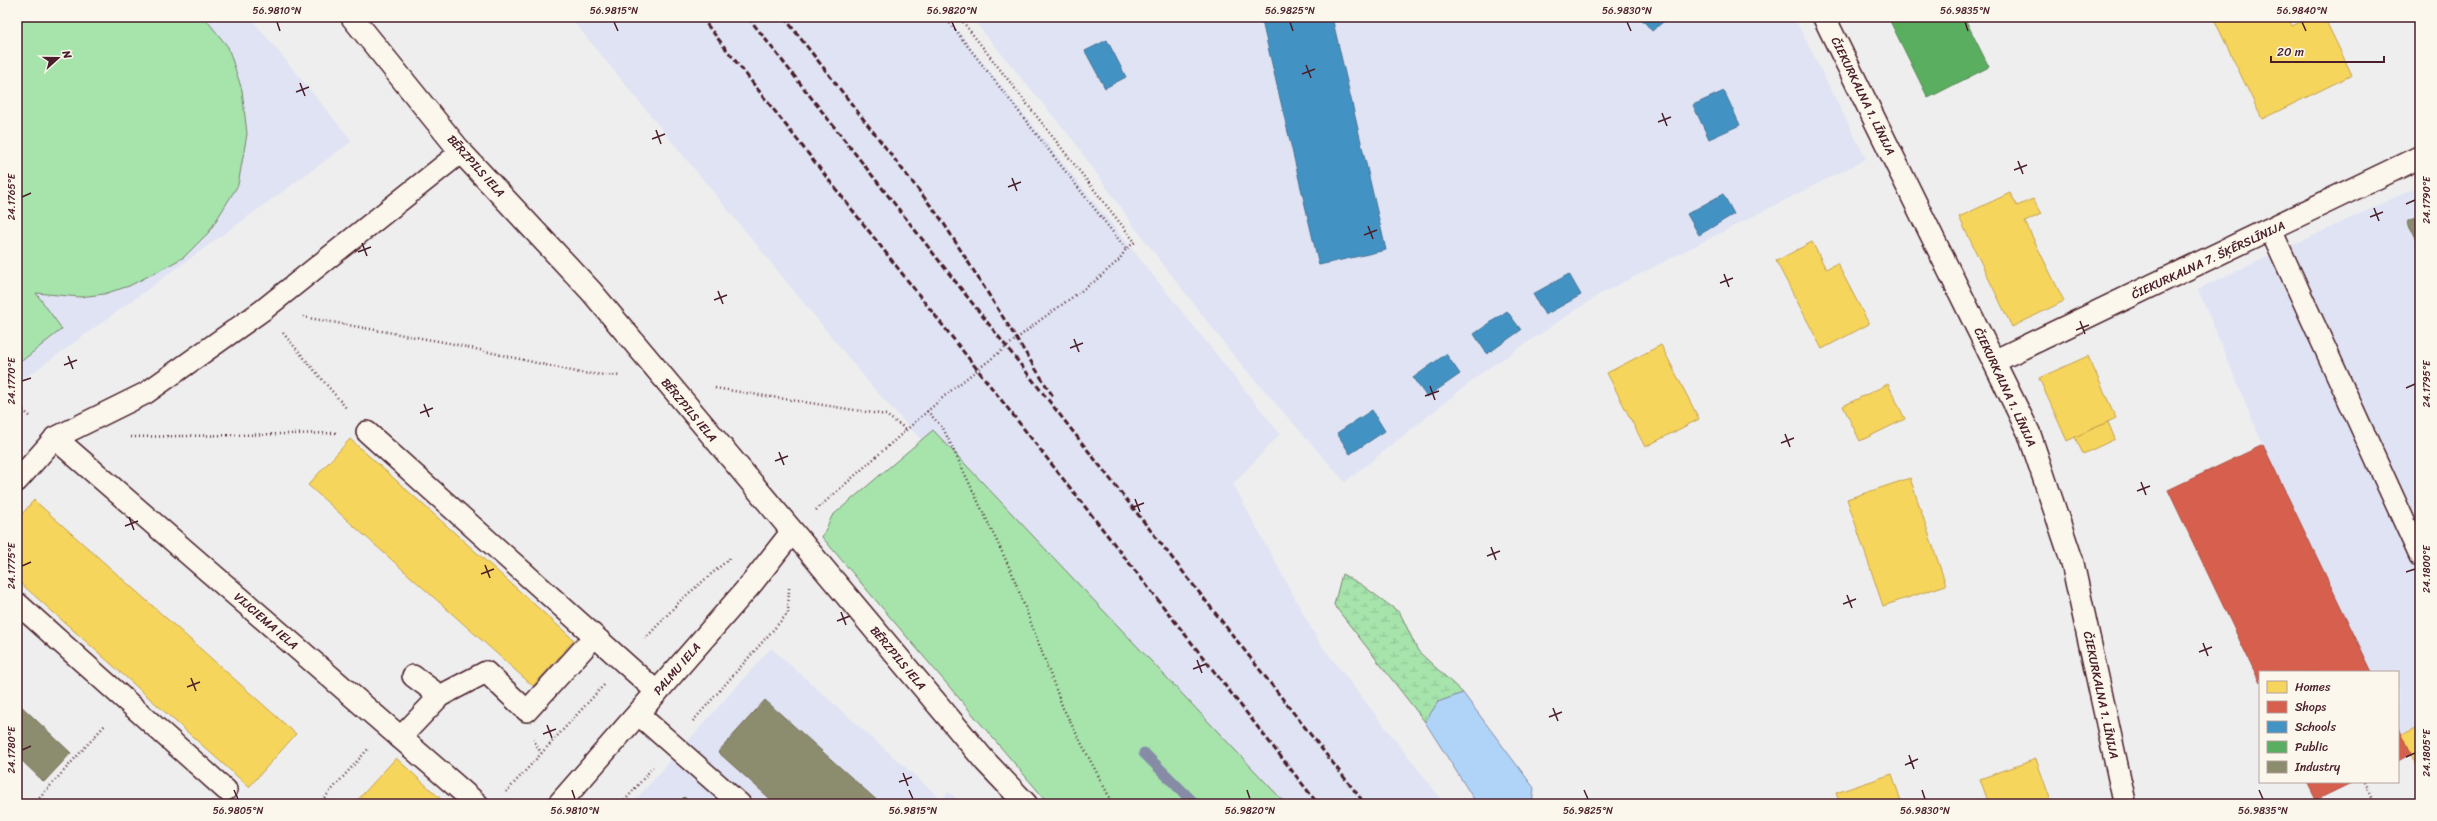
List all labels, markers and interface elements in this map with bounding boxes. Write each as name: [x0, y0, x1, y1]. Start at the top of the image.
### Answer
text: 56.9810°N: [253, 2, 301, 20]
text: 56.9815°N: [590, 2, 638, 20]
text: 56.9820°N: [927, 2, 977, 20]
text: 56.9825°N: [1265, 2, 1315, 20]
text: 56.9830°N: [1602, 2, 1652, 20]
text: 56.9835°N: [1940, 2, 1990, 20]
text: 56.9840°N: [2277, 2, 2327, 20]
street label: ČIEKURKALNA 1. LĪNIJA: [1825, 33, 1901, 159]
north arrow: [38, 38, 78, 78]
scale bar: [2271, 38, 2384, 64]
text: 20 m: [2277, 41, 2304, 63]
text: N: [56, 47, 77, 62]
street label: BĒRZPILS IELA: [441, 129, 511, 203]
text: 24.1765°E: [3, 172, 21, 220]
text: 24.1790°E: [2418, 175, 2436, 224]
street label: ČIEKURKALNA 7. ŠĶĒRSLĪNIJA: [2127, 214, 2289, 305]
street label: ČIEKURKALNA 1. LĪNIJA: [1968, 324, 2042, 451]
text: 24.1770°E: [3, 356, 21, 404]
text: 24.1795°E: [2418, 359, 2436, 408]
street label: BĒRZPILS IELA: [655, 373, 723, 447]
text: 24.1775°E: [3, 541, 21, 589]
text: 24.1800°E: [2418, 544, 2436, 593]
street label: VIJCIEMA IELA: [229, 587, 303, 655]
street label: BĒRZPILS IELA: [864, 621, 932, 695]
street label: ČIEKURKALNA 1. LĪNIJA: [2077, 629, 2125, 761]
street label: PALMU IELA: [648, 637, 706, 700]
legend: [2259, 671, 2399, 783]
text: Homes: [2295, 676, 2331, 698]
text: Shops: [2295, 696, 2326, 718]
text: Schools: [2295, 716, 2336, 738]
text: 24.1780°E: [3, 725, 21, 774]
text: 24.1805°E: [2418, 728, 2436, 777]
text: Public: [2295, 736, 2328, 758]
text: Industry: [2294, 756, 2341, 778]
text: 56.9805°N: [213, 802, 263, 820]
text: 56.9810°N: [551, 802, 599, 820]
text: 56.9815°N: [889, 802, 937, 820]
text: 56.9820°N: [1225, 802, 1275, 820]
text: 56.9825°N: [1563, 802, 1613, 820]
text: 56.9830°N: [1900, 802, 1950, 820]
text: 56.9835°N: [2238, 802, 2288, 820]

